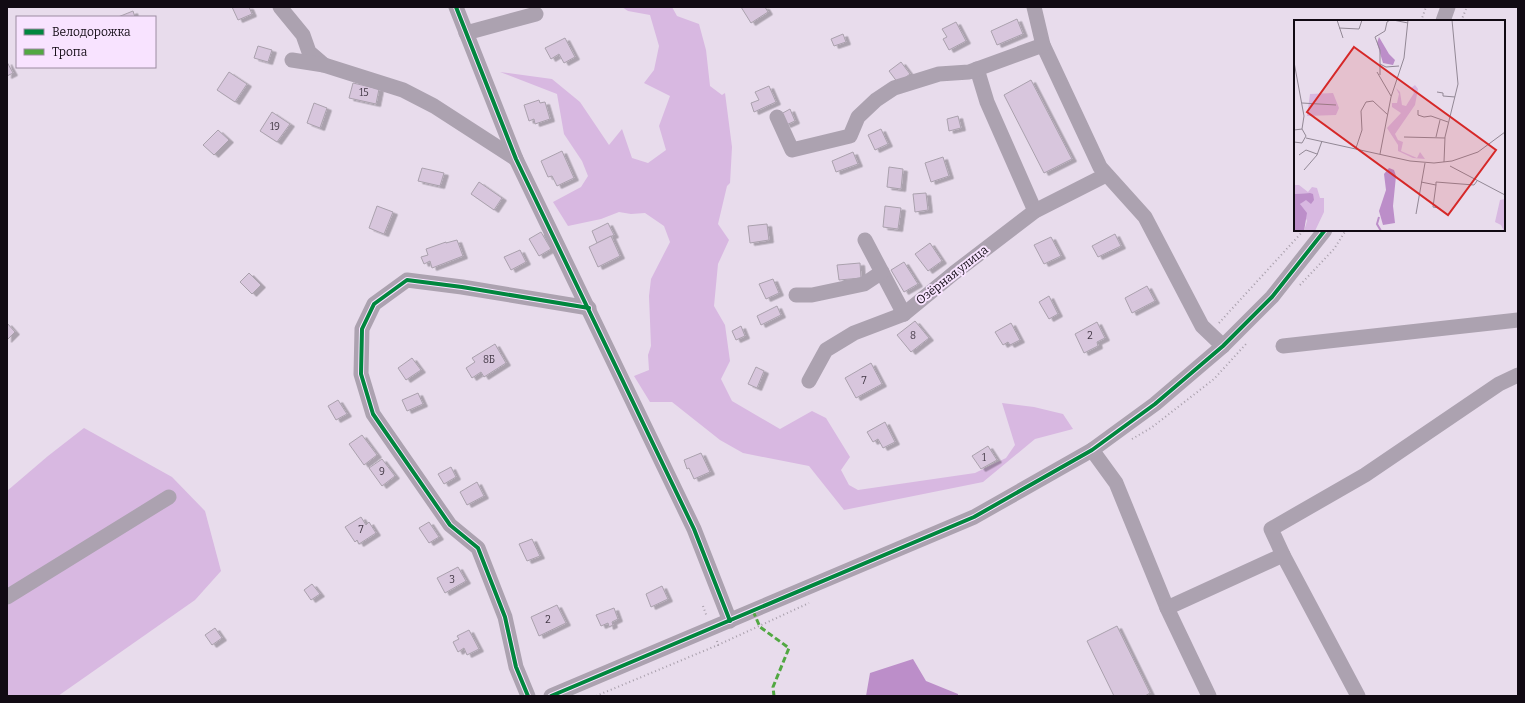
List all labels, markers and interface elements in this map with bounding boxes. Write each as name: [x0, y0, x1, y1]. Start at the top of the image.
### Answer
legend: [16, 16, 156, 68]
inset map: [1294, 20, 1505, 231]
text: Велодорожка: [52, 25, 131, 39]
text: Тропа: [52, 45, 88, 59]
house number: 15: [359, 87, 369, 99]
house number: 19: [270, 121, 280, 133]
street label: Озёрная улица: [913, 242, 991, 307]
house number: 8: [910, 330, 916, 342]
house number: 2: [1087, 330, 1093, 342]
house number: 8Б: [483, 354, 495, 366]
house number: 7: [861, 375, 867, 387]
house number: 1: [982, 452, 986, 464]
house number: 9: [379, 466, 385, 478]
house number: 7: [358, 524, 364, 536]
house number: 3: [449, 574, 455, 586]
house number: 2: [545, 614, 551, 626]

